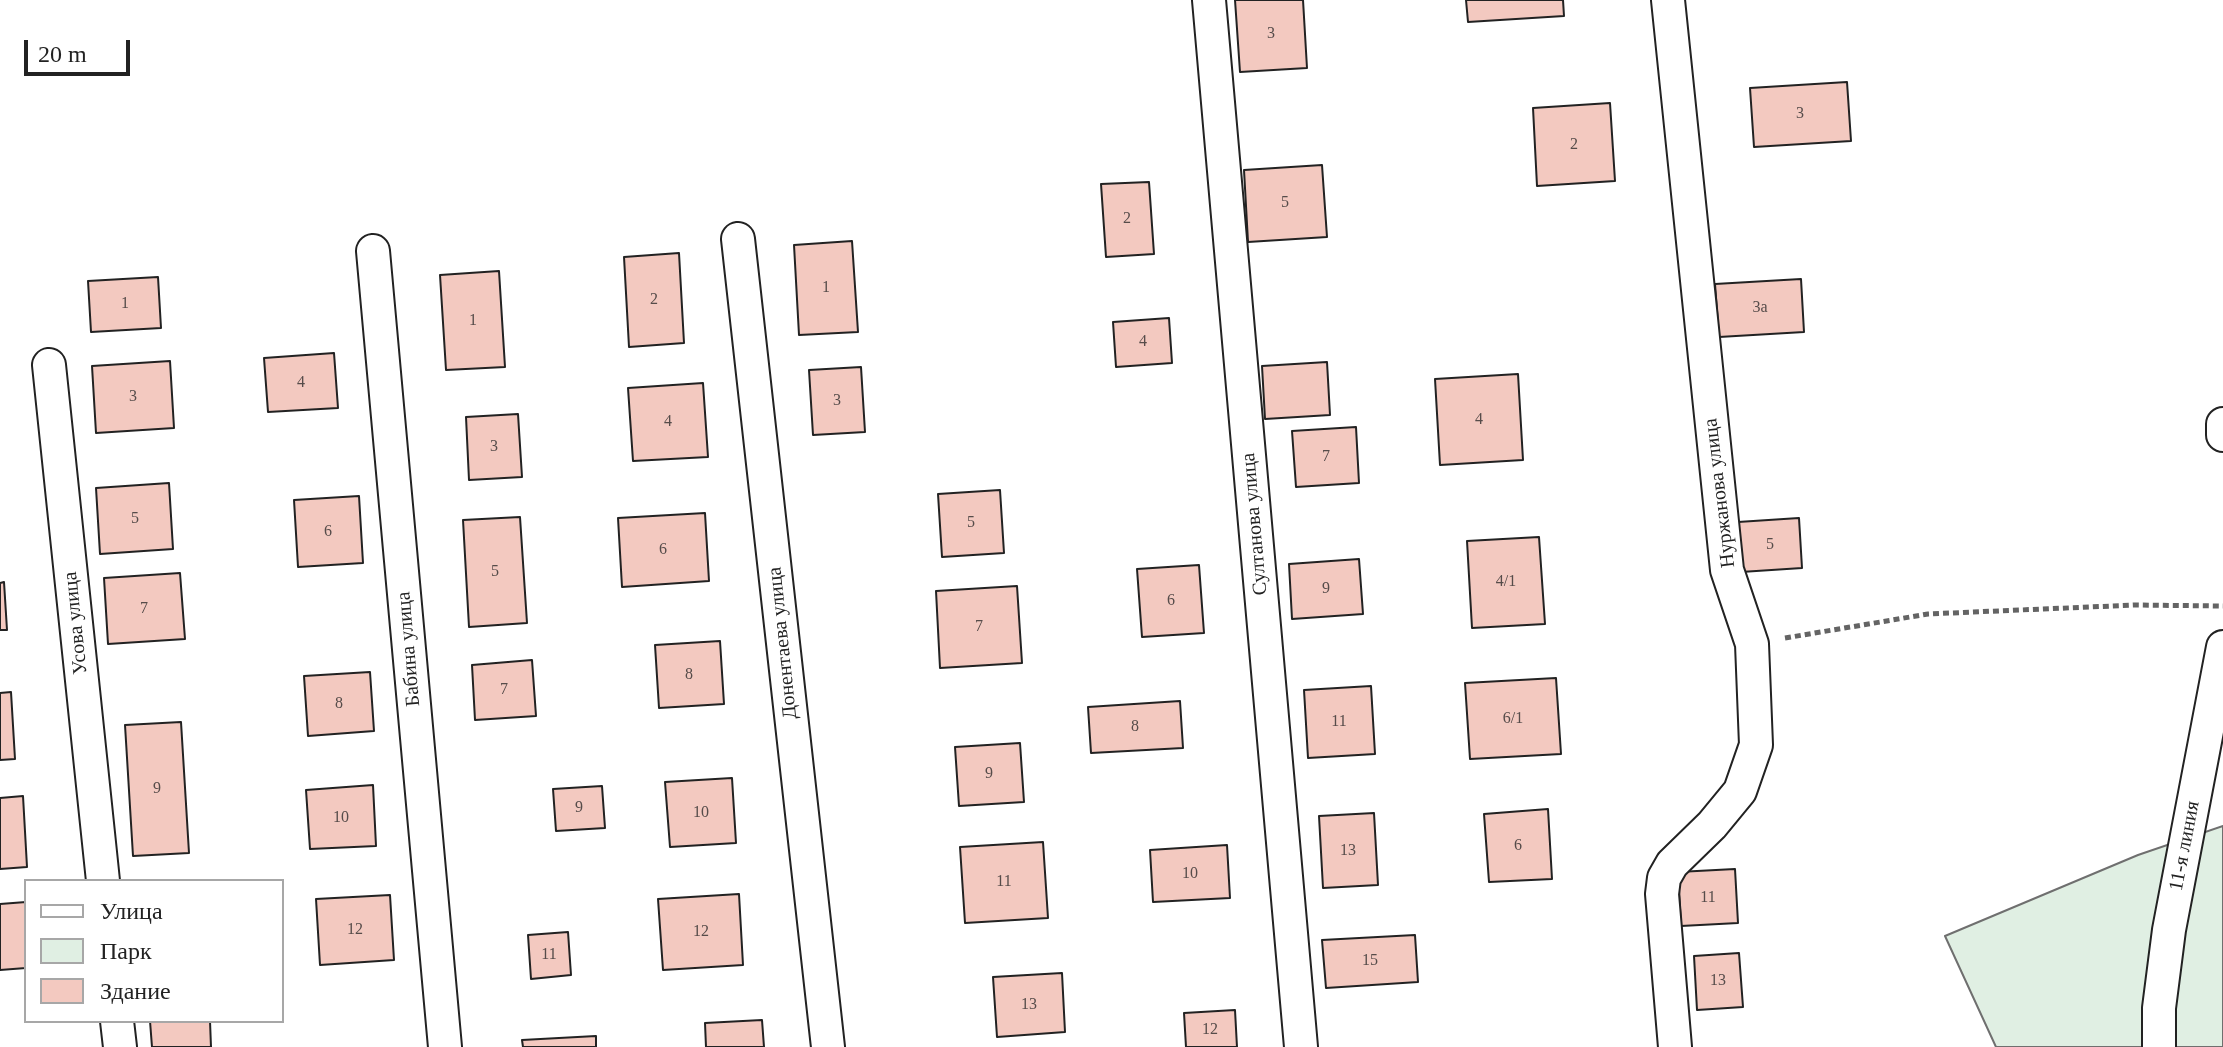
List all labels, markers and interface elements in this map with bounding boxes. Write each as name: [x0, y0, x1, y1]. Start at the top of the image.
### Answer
scale bar: [28, 24, 134, 74]
house number: 3: [1267, 24, 1275, 44]
text: 20 m: [38, 41, 87, 67]
house number: 3: [1796, 104, 1804, 124]
house number: 2: [1570, 135, 1578, 155]
house number: 5: [1281, 193, 1289, 213]
house number: 2: [1123, 209, 1131, 229]
house number: 1: [822, 278, 830, 298]
house number: 2: [650, 290, 658, 310]
house number: 1: [121, 294, 129, 314]
house number: 3а: [1752, 298, 1768, 318]
house number: 1: [469, 311, 477, 331]
house number: 4: [1139, 332, 1147, 352]
house number: 4: [297, 373, 305, 393]
house number: 3: [129, 387, 137, 407]
house number: 3: [833, 391, 841, 411]
house number: 4: [1475, 410, 1483, 430]
house number: 4: [664, 412, 672, 432]
street label: Нуржанова улица: [1699, 417, 1741, 569]
house number: 3: [490, 437, 498, 457]
house number: 7: [1322, 447, 1330, 467]
street label: Султанова улица: [1237, 452, 1273, 596]
house number: 5: [131, 509, 139, 529]
house number: 5: [967, 513, 975, 533]
house number: 6: [324, 522, 332, 542]
house number: 5: [1766, 535, 1774, 555]
house number: 6: [659, 540, 667, 560]
house number: 5: [491, 562, 499, 582]
street label: Донентаева улица: [763, 566, 803, 720]
street label: Усова улица: [59, 570, 93, 676]
house number: 4/1: [1496, 572, 1516, 592]
house number: 9: [1322, 579, 1330, 599]
street label: Бабина улица: [392, 591, 426, 707]
house number: 6: [1167, 591, 1175, 611]
house number: 7: [140, 599, 148, 619]
house number: 7: [975, 617, 983, 637]
house number: 8: [685, 665, 693, 685]
house number: 7: [500, 680, 508, 700]
house number: 8: [335, 694, 343, 714]
house number: 6/1: [1503, 709, 1523, 729]
house number: 11: [1331, 712, 1347, 732]
house number: 8: [1131, 717, 1139, 737]
house number: 9: [985, 764, 993, 784]
house number: 9: [153, 779, 161, 799]
house number: 9: [575, 798, 583, 818]
street label: 11-я линия: [2164, 799, 2206, 893]
house number: 10: [693, 803, 709, 823]
house number: 10: [333, 808, 349, 828]
house number: 6: [1514, 836, 1522, 856]
house number: 13: [1340, 841, 1356, 861]
house number: 10: [1182, 864, 1198, 884]
house number: 11: [996, 872, 1012, 892]
legend: [24, 879, 284, 1023]
house number: 11: [1700, 888, 1716, 908]
text: Улица: [100, 898, 163, 924]
house number: 12: [347, 920, 363, 940]
house number: 12: [693, 922, 709, 942]
text: Парк: [100, 938, 152, 964]
house number: 11: [541, 945, 557, 965]
house number: 15: [1362, 951, 1378, 971]
house number: 13: [1710, 971, 1726, 991]
text: Здание: [100, 978, 171, 1004]
house number: 13: [1021, 995, 1037, 1015]
house number: 12: [1202, 1020, 1218, 1040]

